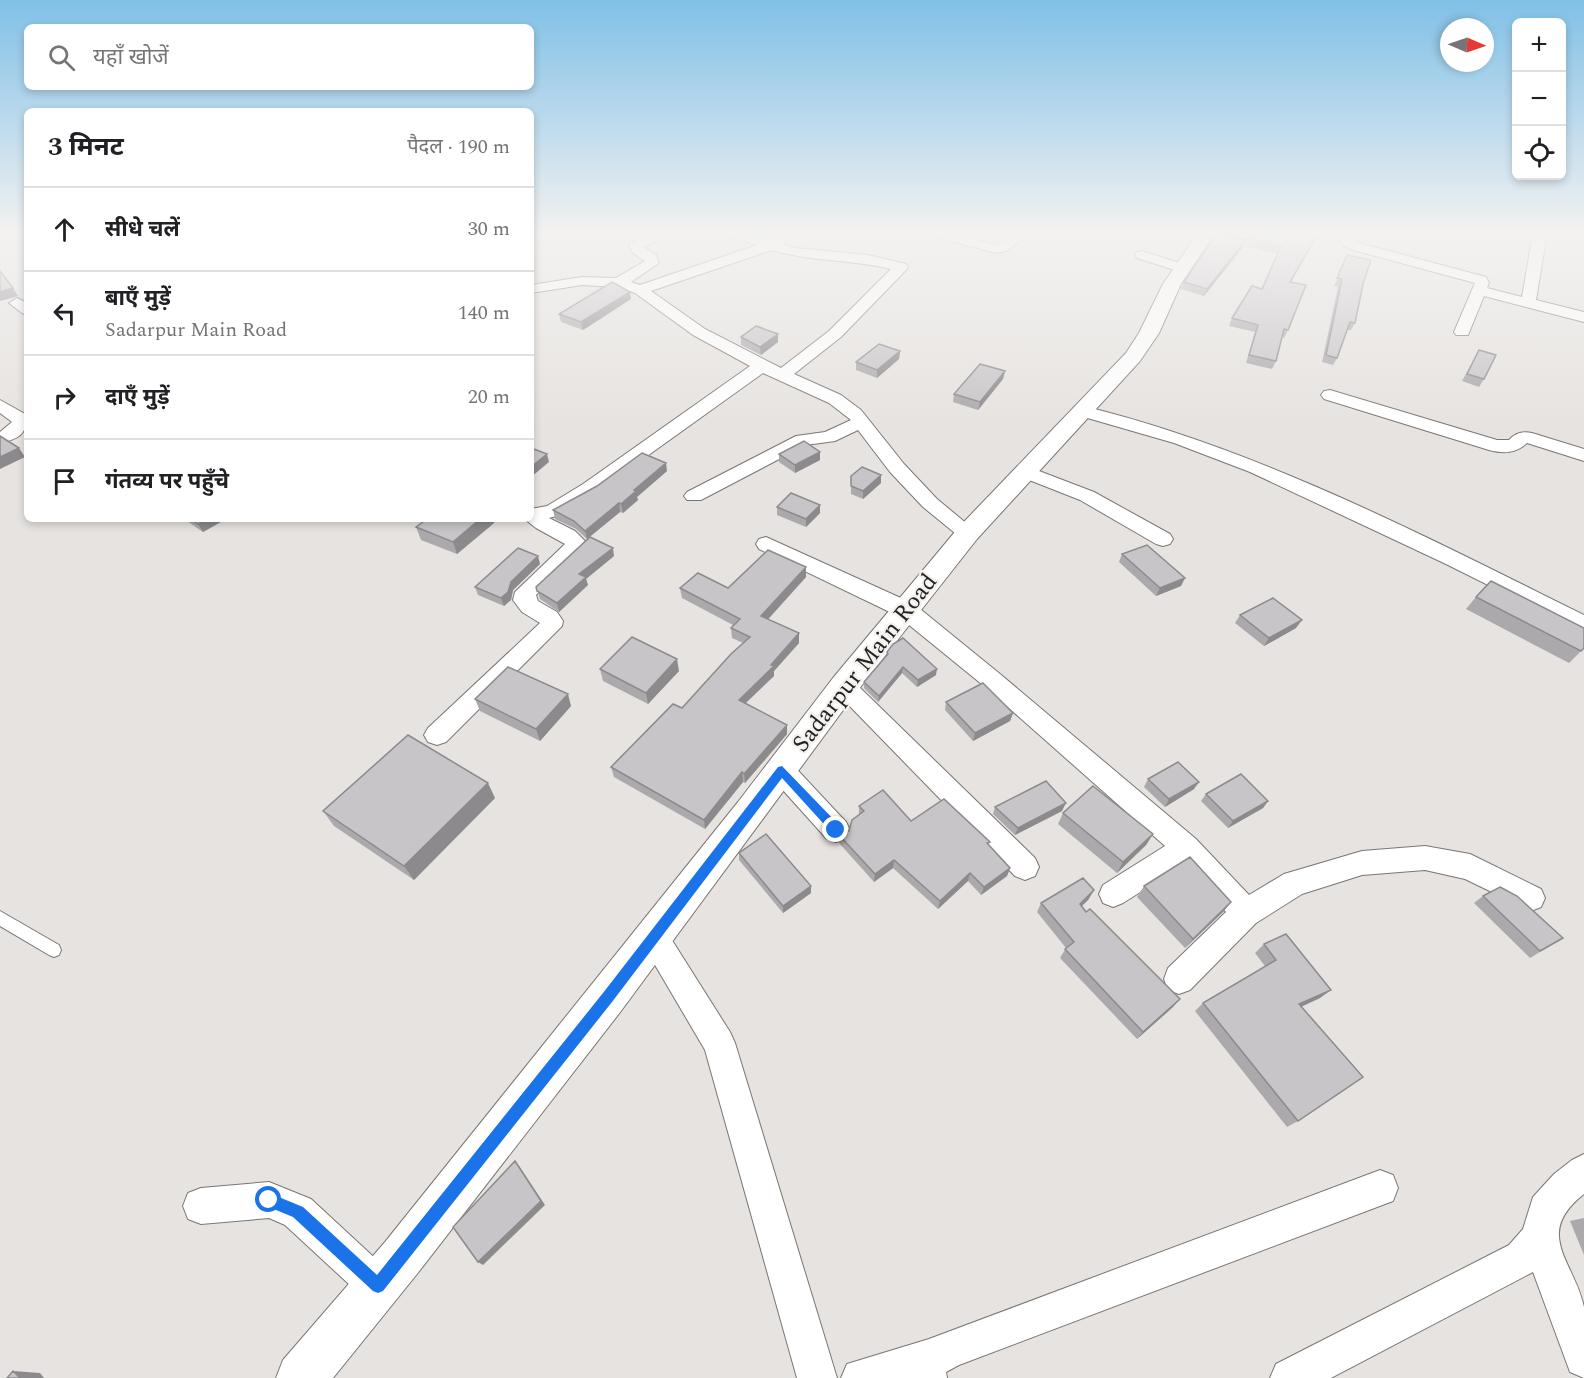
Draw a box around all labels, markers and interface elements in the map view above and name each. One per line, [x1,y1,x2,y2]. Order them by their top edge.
north arrow [1440,18,1494,72]
map controls [1512,18,1566,180]
button: + [1512,18,1566,72]
search box [24,24,534,90]
icon: search [45,41,78,74]
text: यहाँ खोजें [93,41,169,74]
button: − [1512,72,1566,126]
button: locate [1512,126,1566,180]
text: 3 मिनट [48,127,124,167]
text: पैदल · 190 m [407,132,510,162]
icon: ahead [48,213,81,246]
text: सीधे चलें [105,213,180,246]
text: 30 m [468,214,510,244]
text: बाएँ मुड़ें [105,282,171,315]
icon: left [48,297,81,330]
text: 140 m [458,298,510,328]
text: Sadarpur Main Road [105,315,287,345]
icon: right [48,381,81,414]
text: दाएँ मुड़ें [105,381,170,414]
text: 20 m [468,382,510,412]
icon: arrive [48,465,81,498]
text: गंतव्य पर पहुँचे [105,465,229,498]
street label: Sadarpur Main Road [784,566,946,760]
route end [822,816,848,842]
route start [255,1186,281,1212]

